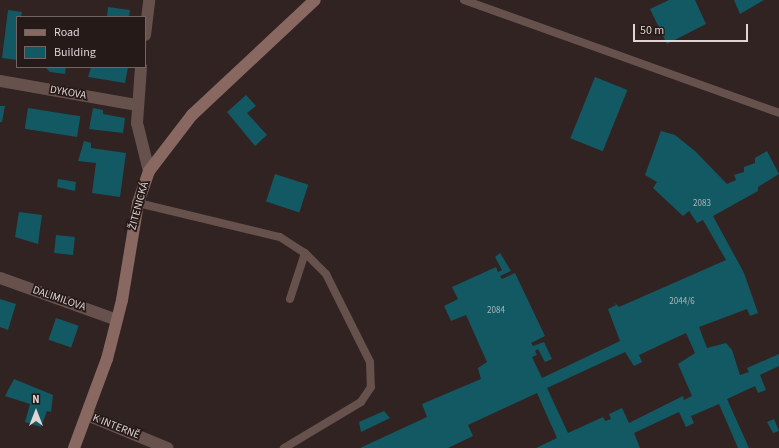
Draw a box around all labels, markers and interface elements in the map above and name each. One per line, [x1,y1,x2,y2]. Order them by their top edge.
legend [16,16,146,68]
scale bar [635,16,750,42]
text: 50 m [640,22,664,39]
text: Road [54,24,80,41]
text: Building [54,44,96,61]
street label: DYKOVA [49,83,87,103]
street label: ŽITENICKÁ [126,181,152,231]
house number: 2083 [693,199,711,209]
street label: DALIMILOVA [31,284,87,314]
house number: 2044/6 [669,297,695,307]
house number: 2084 [487,306,505,316]
north arrow [16,392,56,432]
text: N [32,392,40,407]
street label: K INTERNĚ [91,412,141,442]

